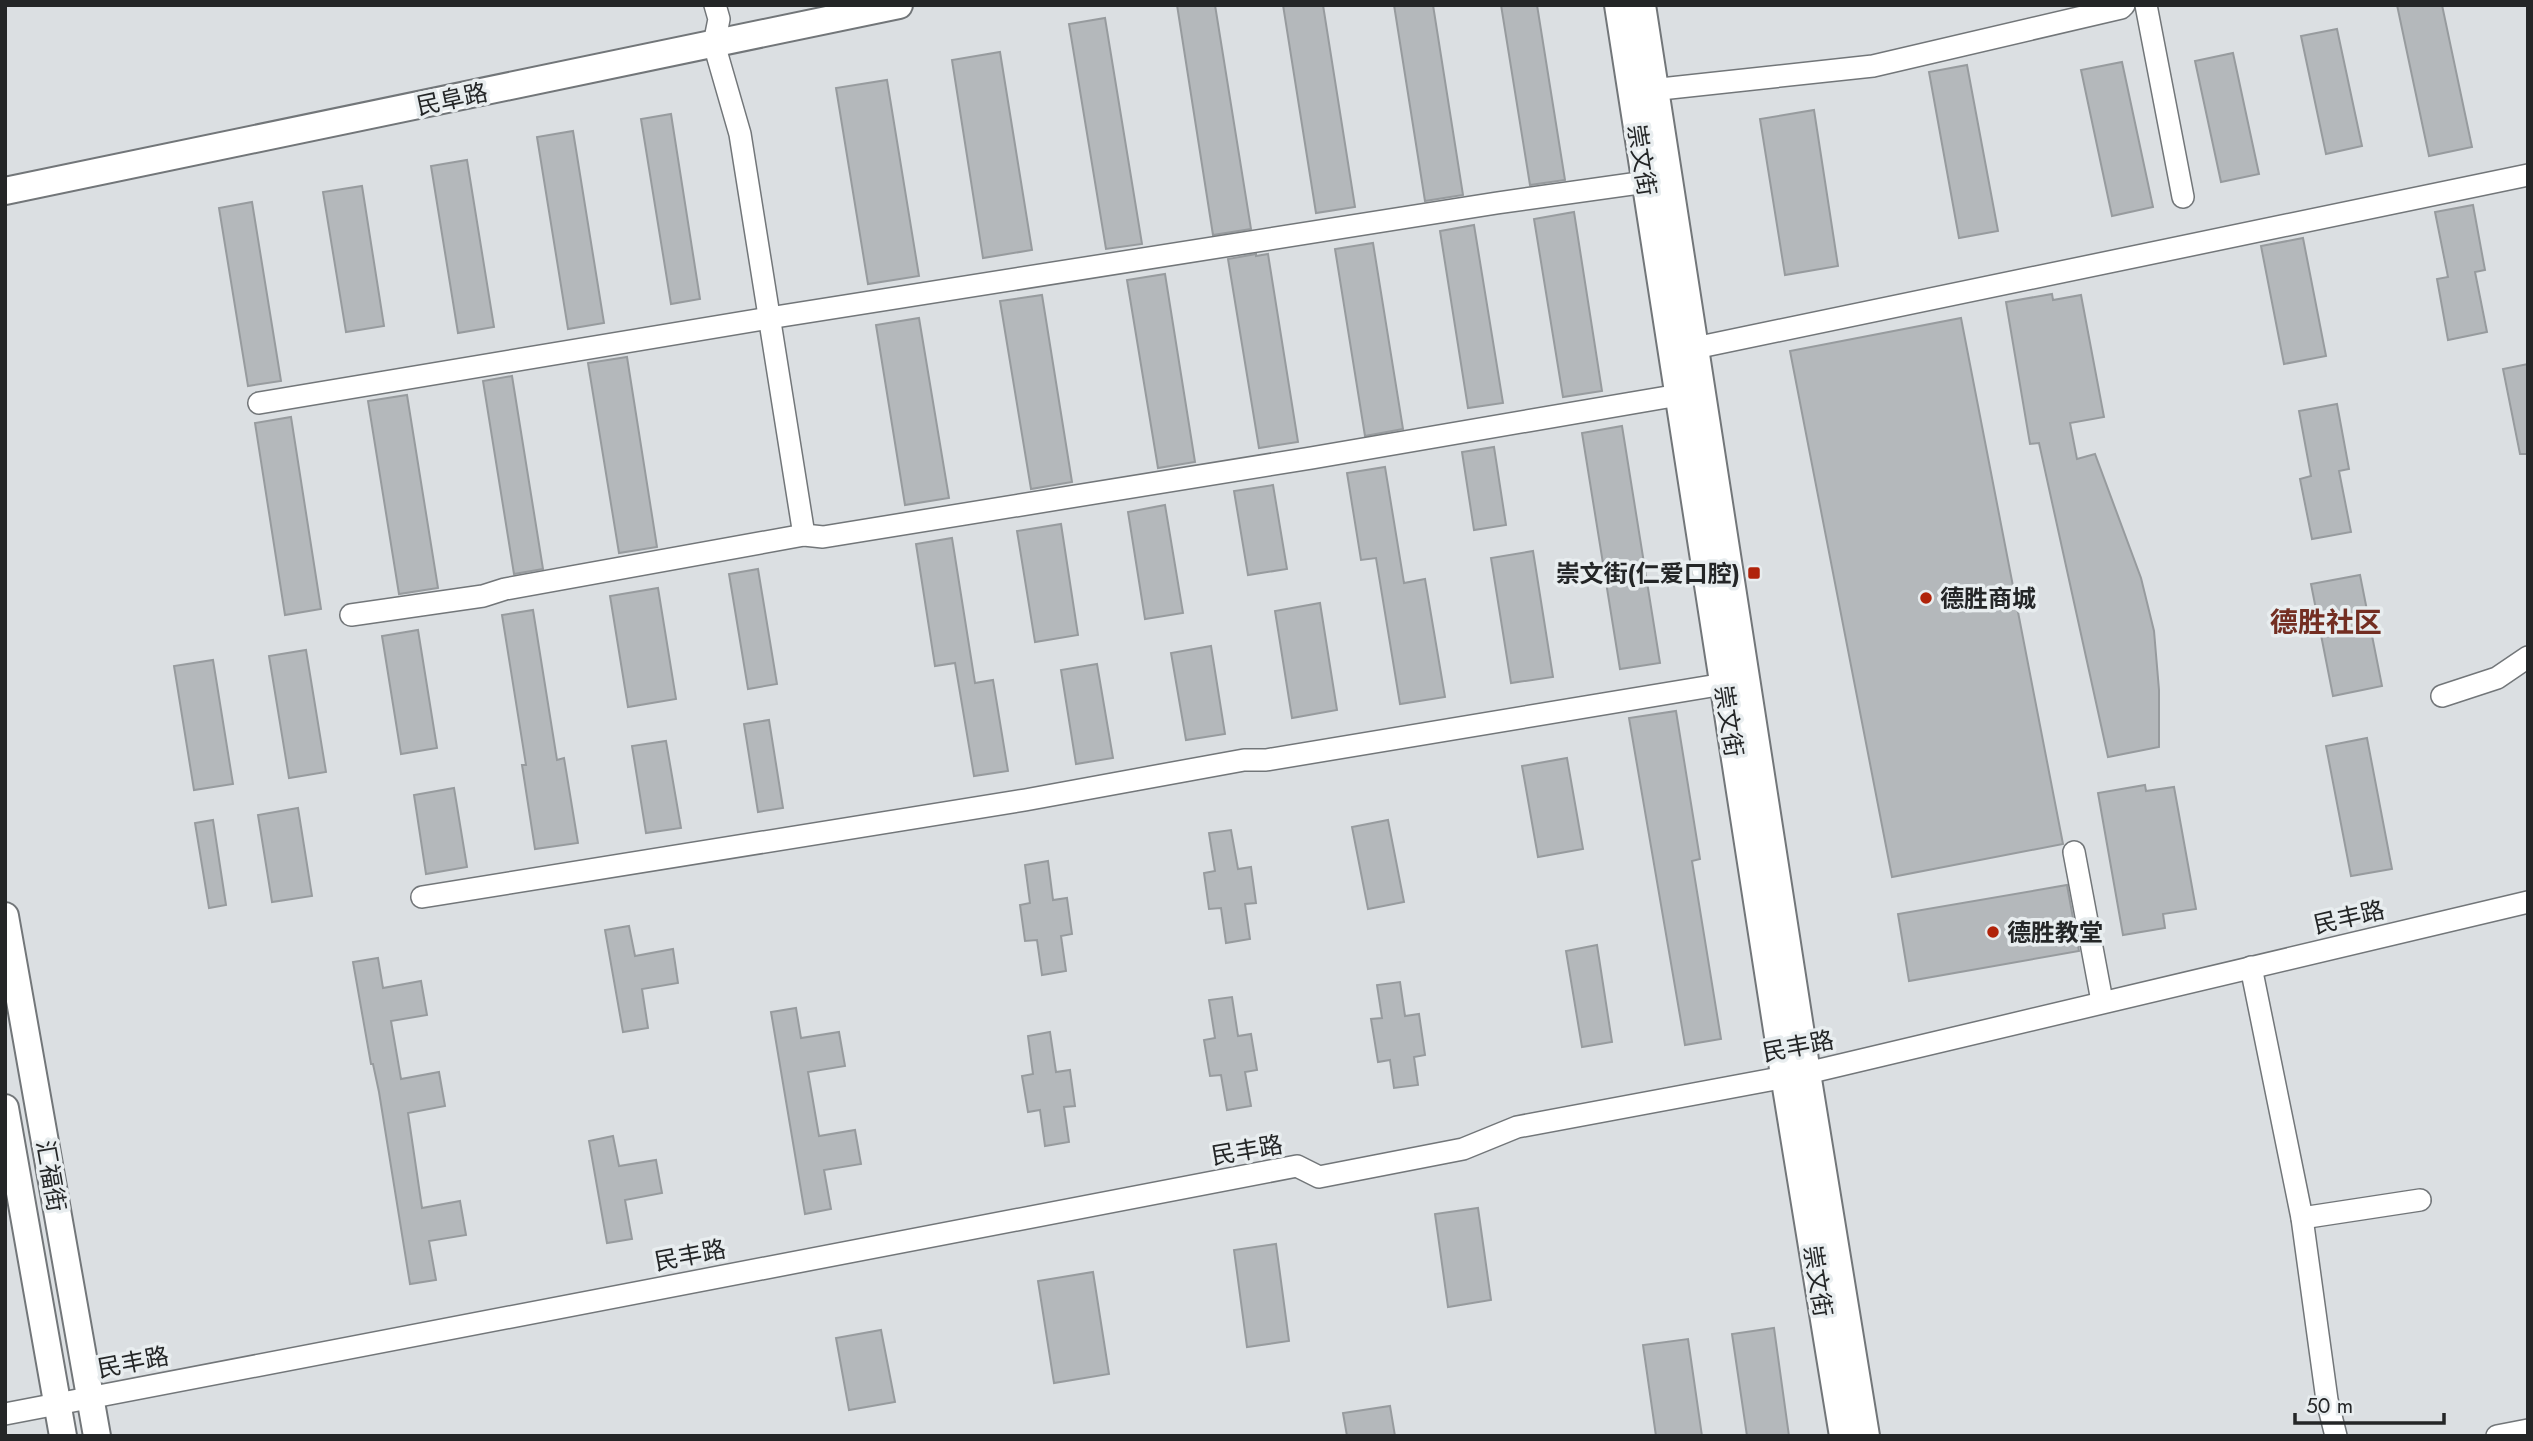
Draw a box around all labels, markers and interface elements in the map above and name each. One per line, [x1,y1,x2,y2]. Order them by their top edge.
street label: 民阜路 [413,74,491,124]
street label: 崇文街 [1619,122,1665,198]
place label: 崇文街(仁爱口腔) [1556,556,1740,591]
marker: 崇文街(仁爱口腔) [1746,565,1762,581]
place label: 德胜商城 [1940,581,2036,616]
marker: 德胜商城 [1918,590,1934,606]
district label: 德胜社区 [2270,602,2382,643]
street label: 崇文街 [1706,683,1752,759]
street label: 民丰路 [2310,892,2388,942]
place label: 德胜教堂 [2007,915,2103,950]
marker: 德胜教堂 [1985,924,2001,940]
street label: 民丰路 [1759,1022,1837,1070]
street label: 民丰路 [1209,1127,1285,1173]
street label: 汇福街 [28,1138,74,1214]
street label: 民丰路 [651,1231,729,1279]
street label: 崇文街 [1795,1243,1841,1319]
street label: 民丰路 [94,1338,172,1386]
scale bar [2295,1382,2444,1426]
text: 50 m [2306,1391,2353,1421]

